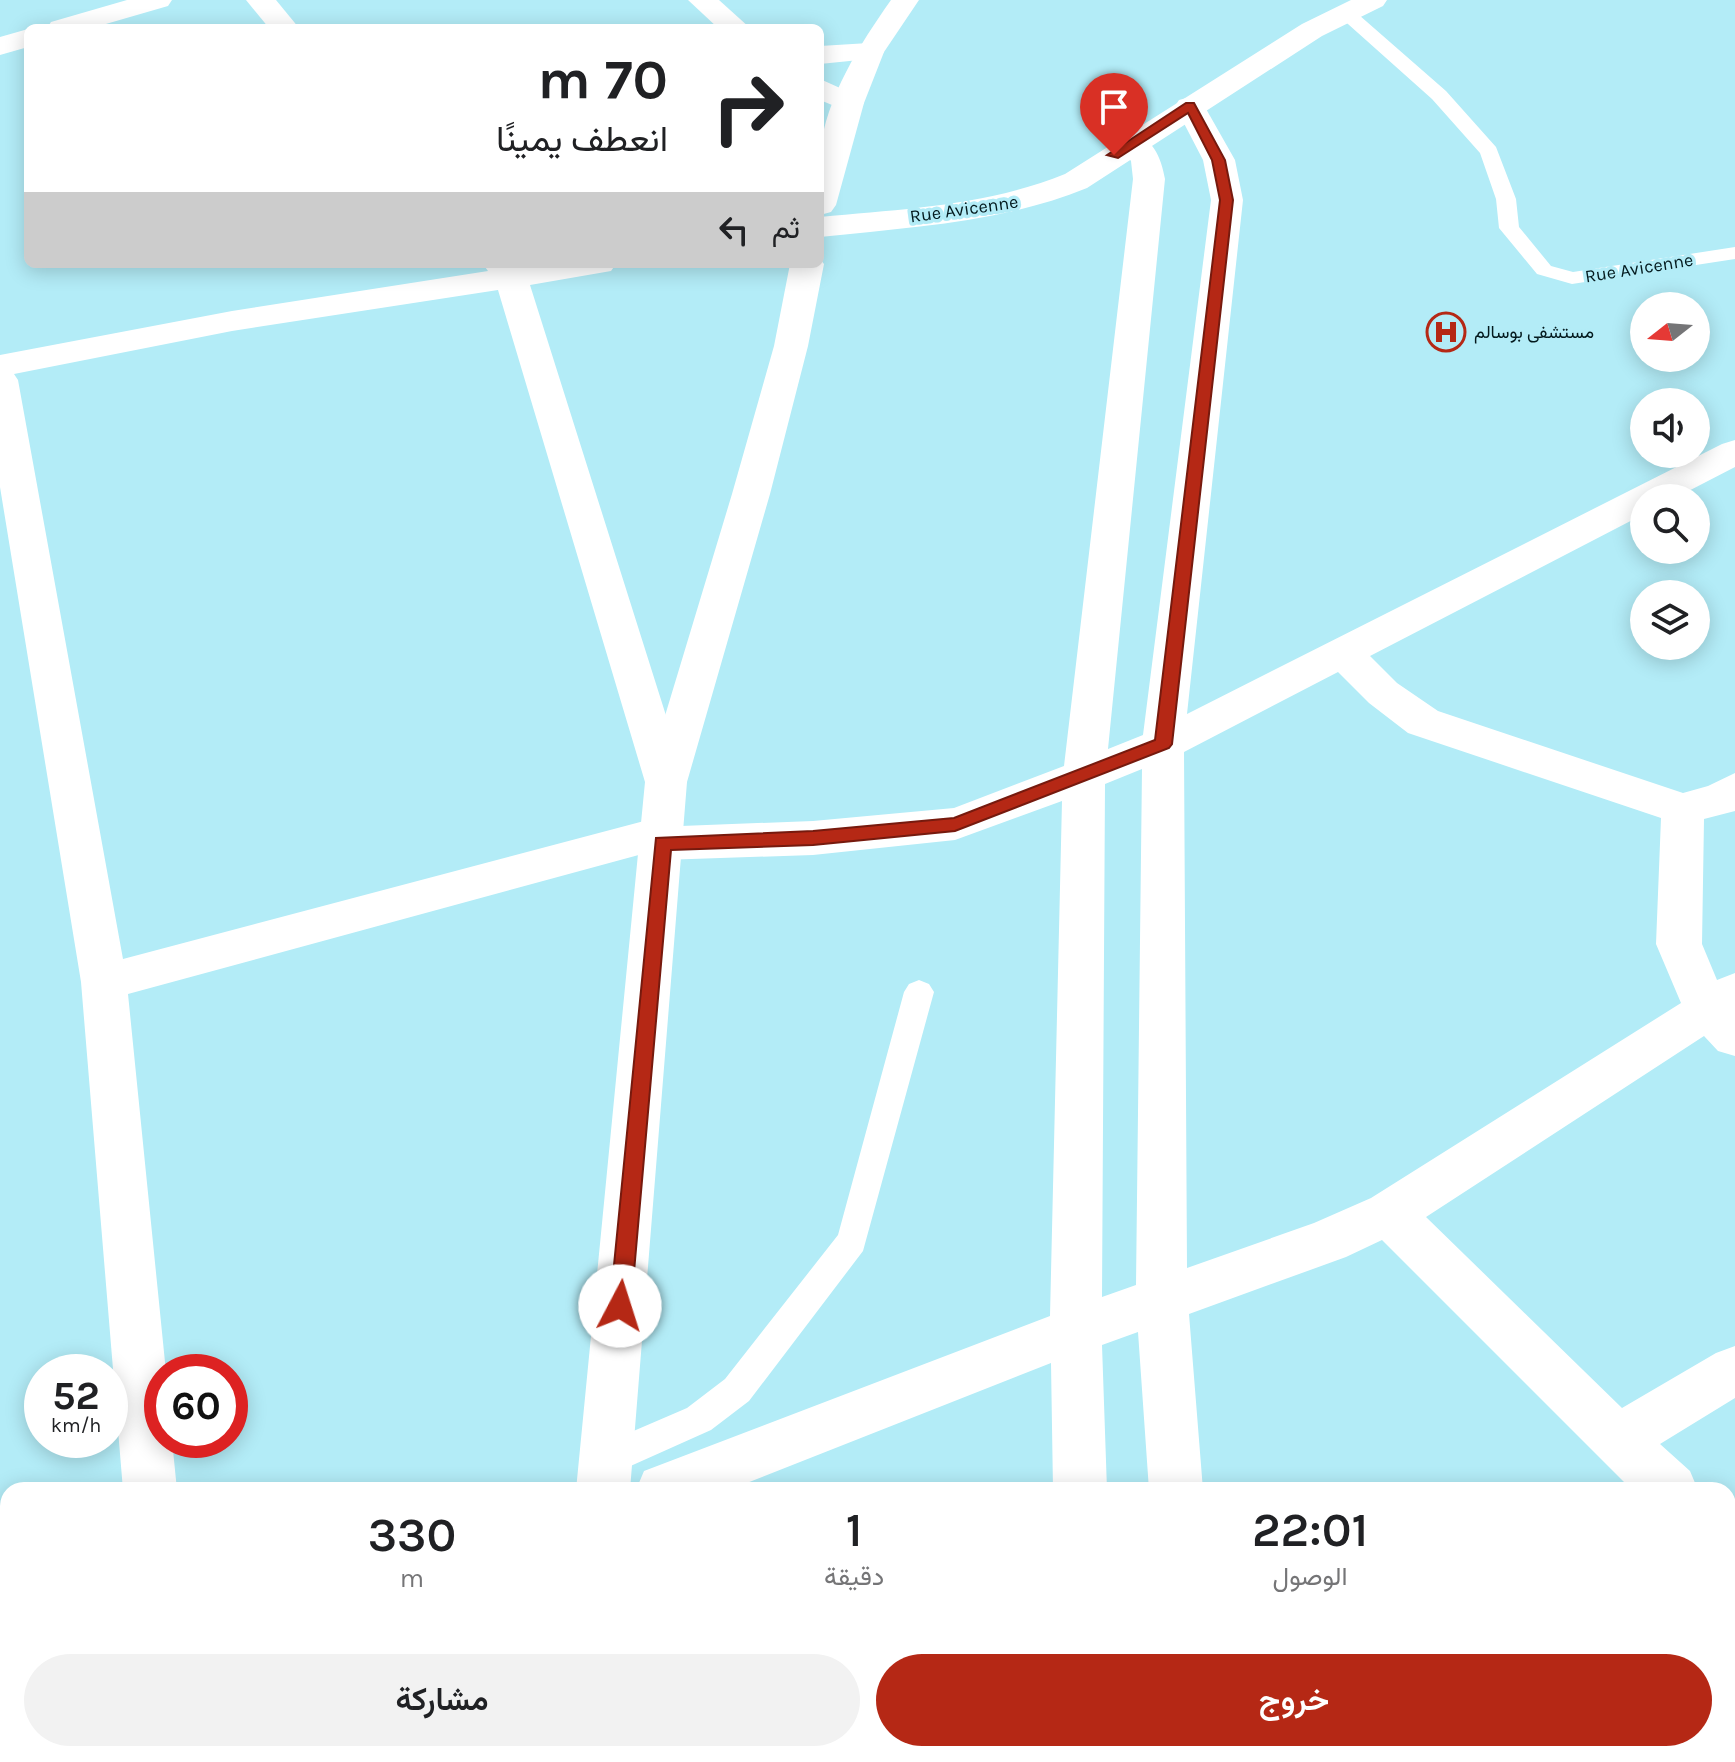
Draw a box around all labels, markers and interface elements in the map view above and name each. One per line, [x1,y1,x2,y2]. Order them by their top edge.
text: 70 m [537,47,668,112]
icon: right [696,56,800,160]
pin [1080,73,1148,155]
icon: arrive [1092,85,1136,129]
text: انعطف يمينًا [496,118,668,160]
street label: Rue Avicenne [908,191,1020,227]
icon: left [712,208,756,252]
text: ثم [772,210,800,246]
street label: Rue Avicenne [1583,249,1695,287]
north arrow [1630,292,1710,372]
map controls [1630,292,1710,660]
hospital icon: مستشفى بوسالم [1425,311,1467,353]
place label: مستشفى بوسالم [1474,321,1594,344]
button: sound [1630,388,1710,468]
button: search [1630,484,1710,564]
button: layers [1630,580,1710,660]
position arrow [578,1264,662,1348]
speed limit sign: 60 [144,1354,248,1458]
text: 52 [52,1372,100,1419]
text: km/h [51,1414,101,1437]
text: 1 [846,1502,863,1558]
text: 22:01 [1252,1502,1368,1558]
text: 330 [368,1507,456,1563]
text: دقيقة [824,1561,884,1592]
text: الوصول [1273,1561,1348,1592]
text: m [400,1563,424,1594]
button: مشاركة [24,1654,860,1746]
button: خروج [876,1654,1712,1746]

